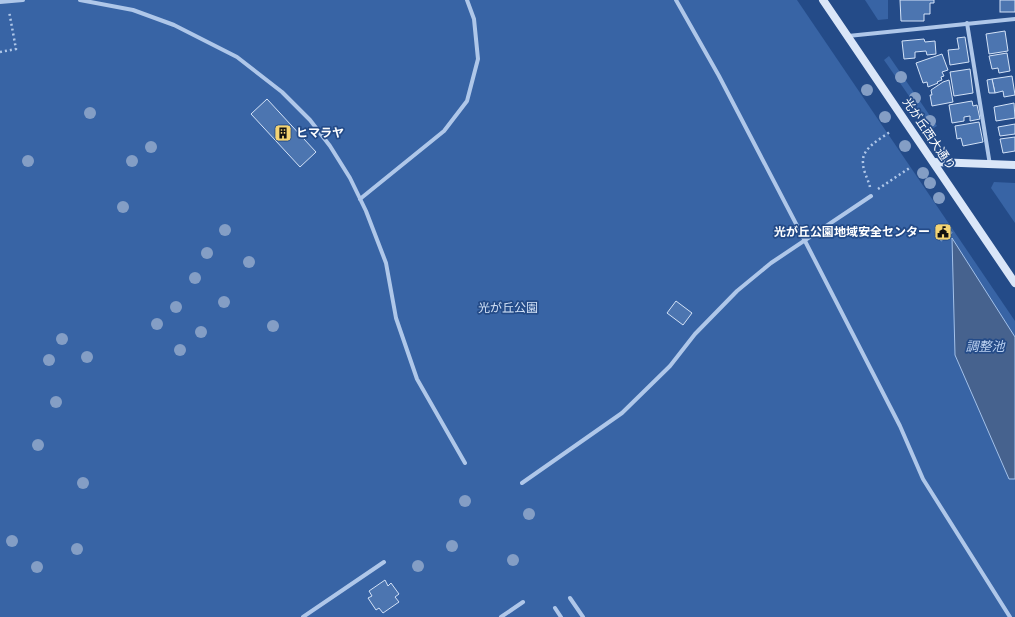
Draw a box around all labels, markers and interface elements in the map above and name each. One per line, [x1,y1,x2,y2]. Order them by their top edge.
street label: 光が丘西大通り [900,95,958,173]
building icon: ヒマラヤ [273,123,293,143]
place label: ヒマラヤ [296,126,344,140]
public building icon: 光が丘公園地域安全センター [933,222,953,242]
place label: 光が丘公園地域安全センター [774,225,930,239]
park label: 光が丘公園 [478,301,538,315]
water label: 調整池 [965,339,1006,354]

